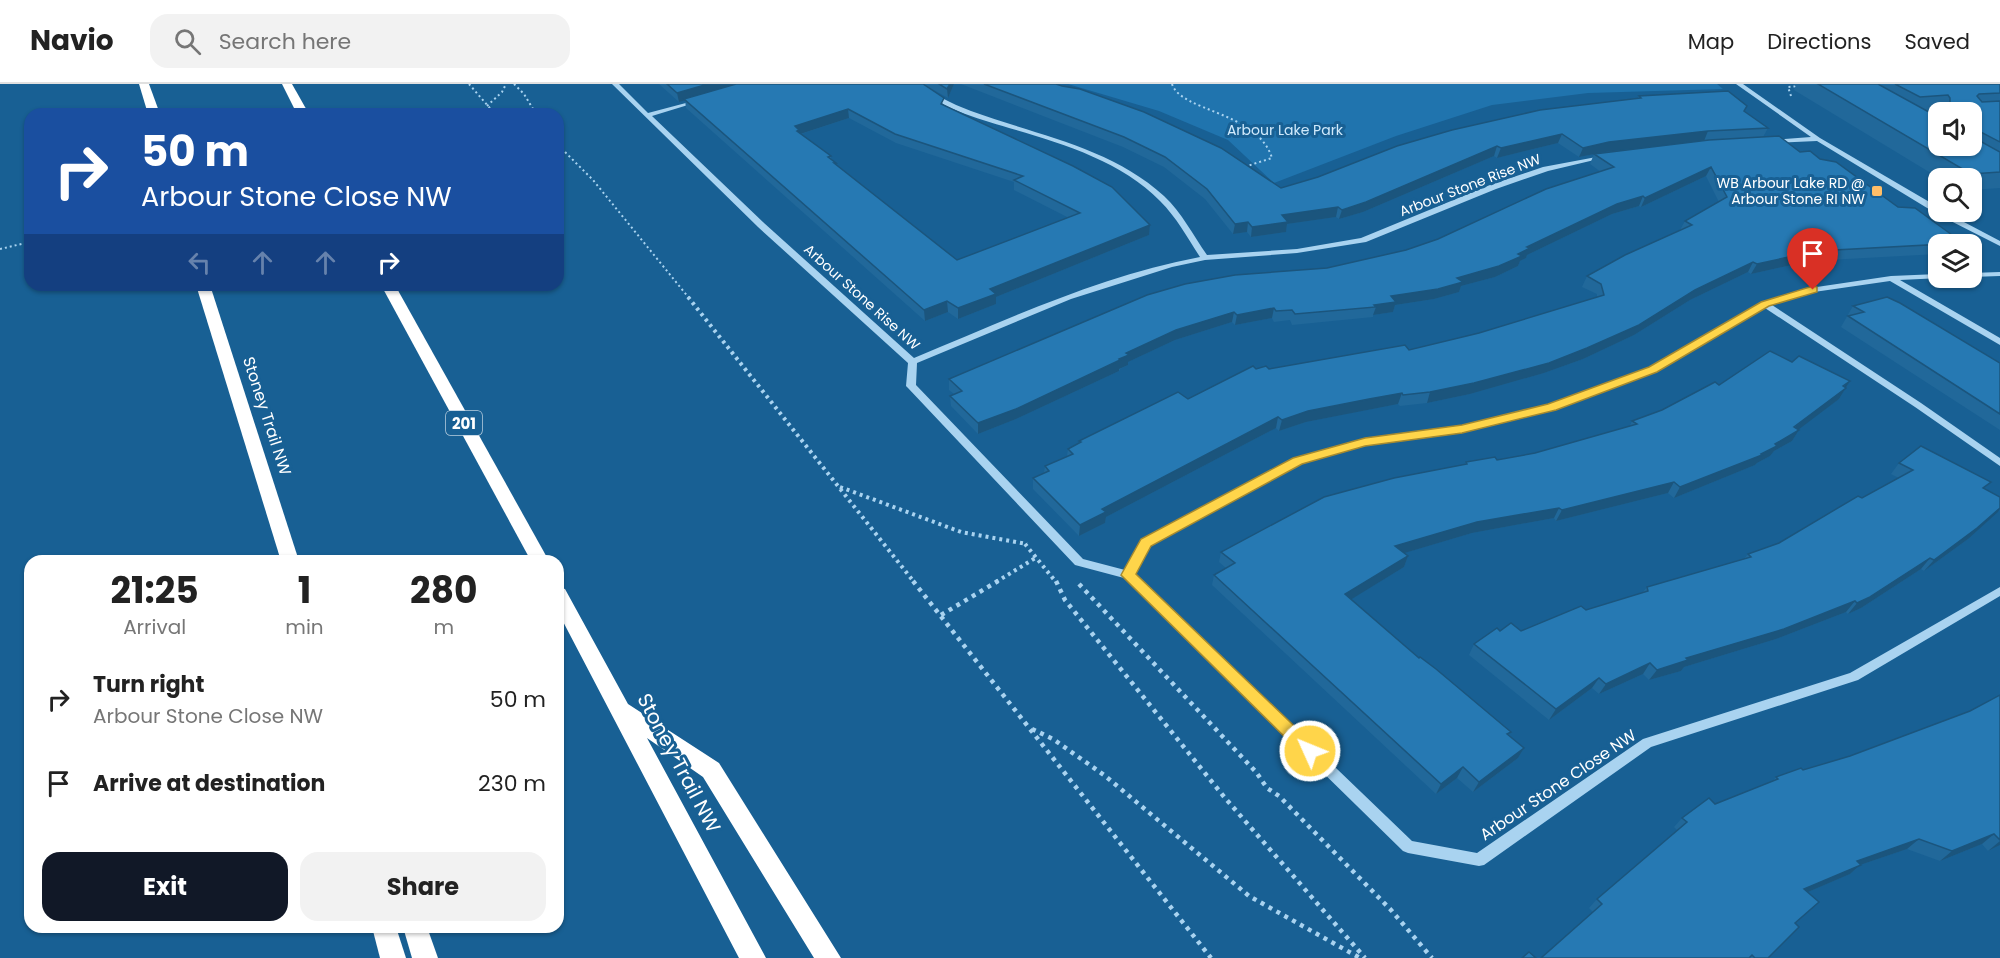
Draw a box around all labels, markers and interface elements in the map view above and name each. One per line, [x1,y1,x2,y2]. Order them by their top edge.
search box [150,14,570,68]
text: Navio [30,21,114,60]
icon: search [171,25,204,58]
text: Search here [219,26,351,57]
text: Map [1688,27,1734,56]
text: Directions [1767,27,1871,56]
text: Saved [1904,27,1970,56]
map controls [1928,102,1982,288]
button: sound [1928,102,1982,156]
park label: Arbour Lake Park [1227,120,1344,140]
text: 50 m [141,122,249,181]
icon: right [42,132,120,210]
street label: Arbour Stone Rise NW [1396,149,1544,221]
button: search [1928,168,1982,222]
place label: WB Arbour Lake RD @ Arbour Stone RI NW [1717,173,1865,209]
text: Arbour Stone Close NW [141,178,452,215]
marker: WB Arbour Lake RD @ Arbour Stone RI NW [1870,184,1884,198]
pin [1787,228,1838,290]
button: layers [1928,234,1982,288]
icon: arrive [1796,237,1829,270]
street label: Arbour Stone Rise NW [800,239,925,355]
icon: left [183,246,216,279]
icon: ahead [246,246,279,279]
icon: ahead [309,246,342,279]
icon: right [372,246,405,279]
street label: Stoney Trail NW [237,354,297,479]
road number: 201 [446,411,482,435]
text: 21:25 [111,565,199,616]
text: 1 [298,565,311,616]
text: 280 [410,565,477,616]
text: Arrival [123,613,186,641]
text: min [285,613,324,641]
text: m [433,613,454,641]
text: Turn right [93,669,204,700]
icon: right [42,683,75,716]
text: 50 m [490,684,546,715]
street label: Stoney Trail NW [630,688,728,838]
text: Arbour Stone Close NW [93,702,323,730]
position arrow [1278,719,1342,783]
street label: Arbour Stone Close NW [1475,724,1641,846]
icon: arrive [42,767,75,800]
text: Arrive at destination [93,768,325,799]
text: 230 m [478,768,546,799]
button: Exit [42,852,288,921]
button: Share [300,852,546,921]

